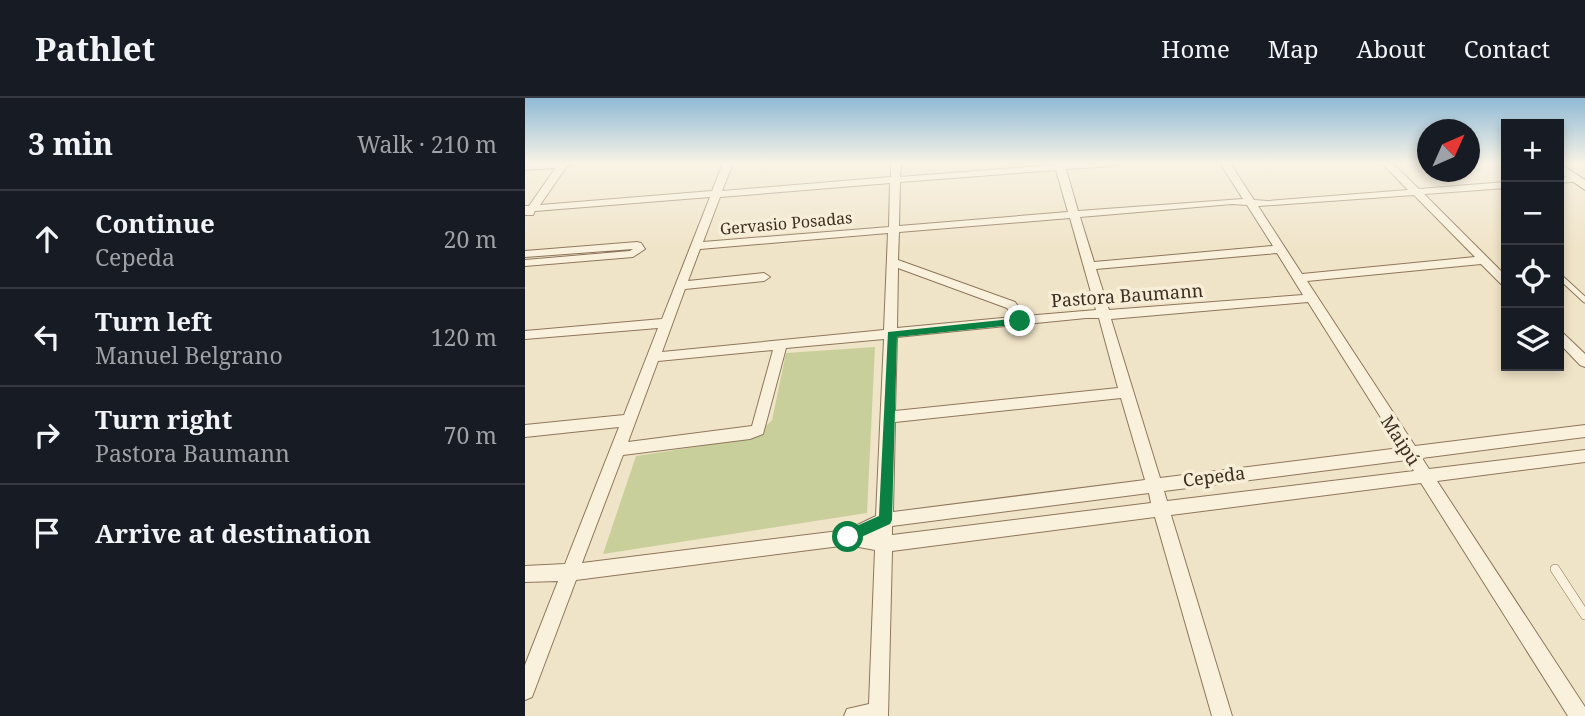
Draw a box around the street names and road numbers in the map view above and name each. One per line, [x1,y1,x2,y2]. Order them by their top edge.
street label: Gervasio Posadas [719,206,853,240]
street label: Pastora Baumann [1050,278,1204,312]
street label: Maipú [1376,410,1426,470]
street label: Cepeda [1181,460,1247,492]

